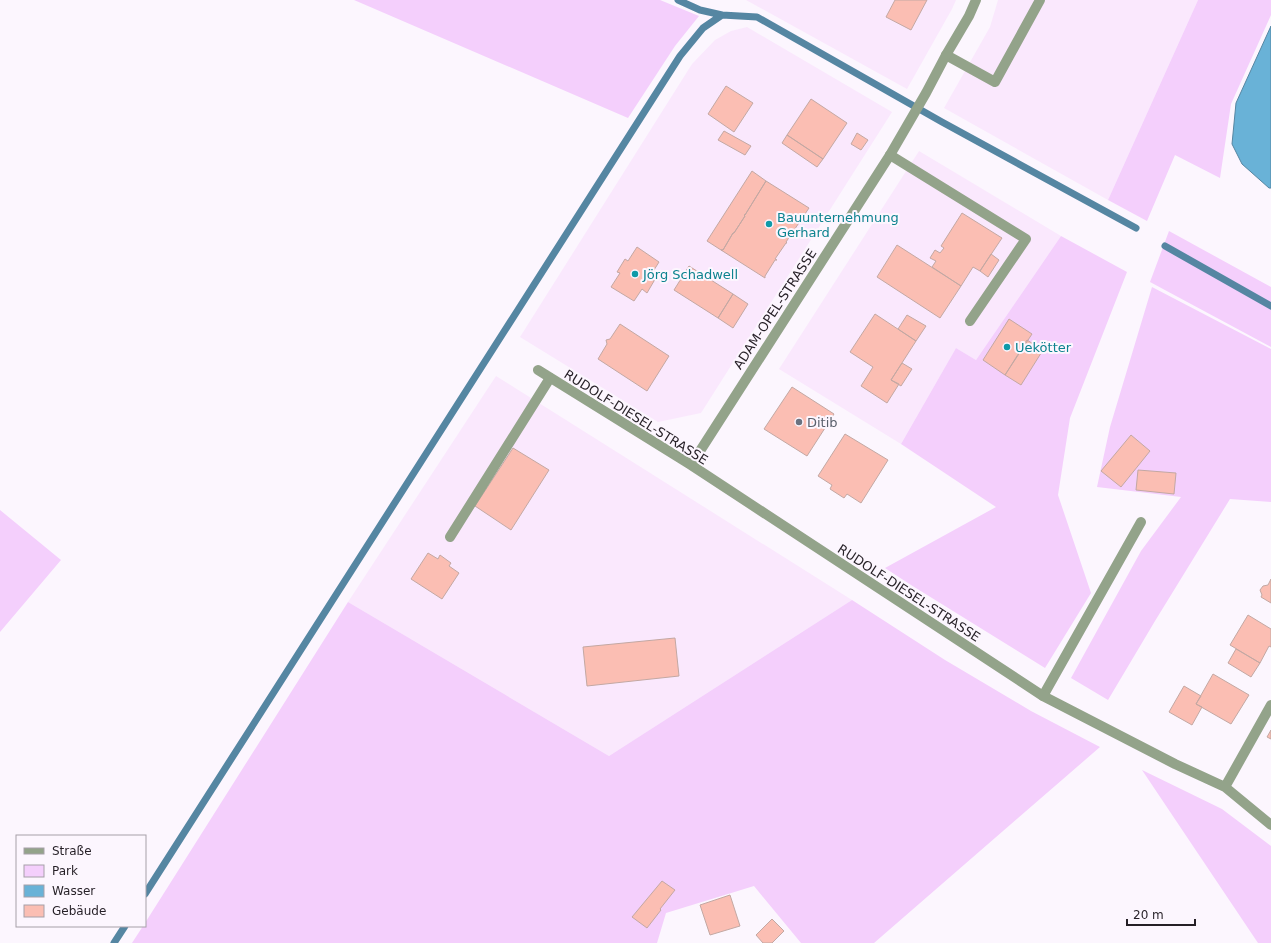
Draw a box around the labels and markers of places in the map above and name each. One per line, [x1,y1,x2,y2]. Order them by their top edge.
place label: Bauunternehmung Gerhard [777,210,899,240]
marker: Bauunternehmung Gerhard [764,219,774,229]
place label: Jörg Schadwell [642,267,738,282]
marker: Jörg Schadwell [630,269,640,279]
place label: Uekötter [1015,340,1072,355]
marker: Uekötter [1002,342,1012,352]
place label: Ditib [807,415,838,430]
marker: Ditib [794,417,804,427]

